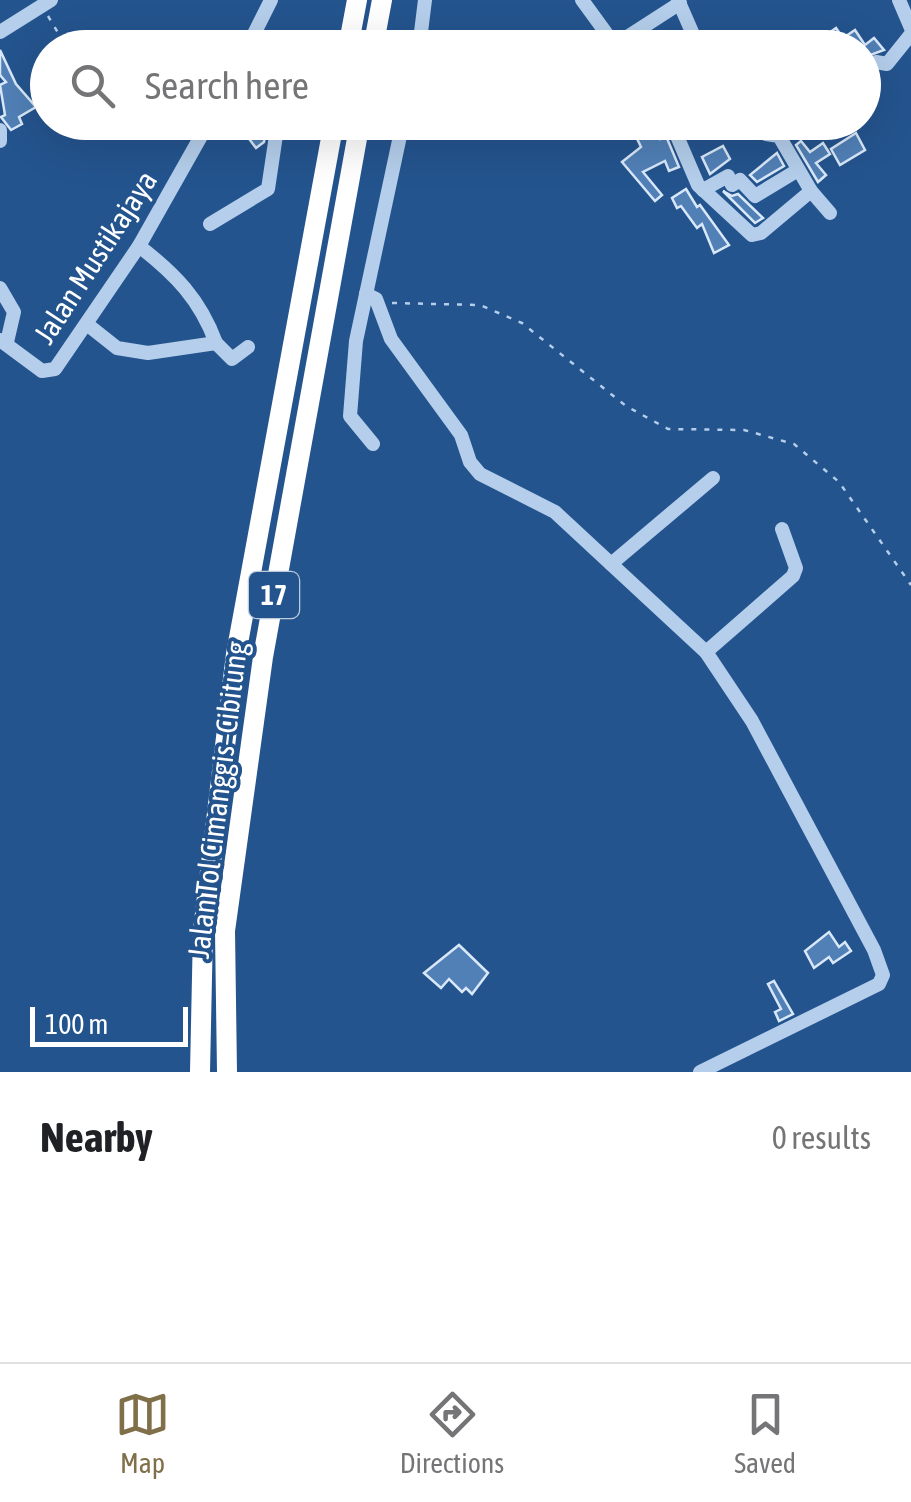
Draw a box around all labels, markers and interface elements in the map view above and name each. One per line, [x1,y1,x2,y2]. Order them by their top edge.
search box [30,30,881,140]
icon: search [65,58,120,113]
text: Search here [145,64,309,107]
street label: Jalan Mustikajaya [27,164,163,350]
road number: 17 [249,572,299,618]
street label: Jalan Tol Cimanggis–Cibitung [181,640,253,960]
scale bar [30,1002,188,1046]
text: 100 m [45,1008,108,1040]
text: Nearby [40,1113,153,1161]
text: 0 results [772,1119,871,1156]
tab: Map [115,1387,170,1479]
tab: Directions [400,1387,504,1479]
tab: Saved [734,1387,796,1479]

